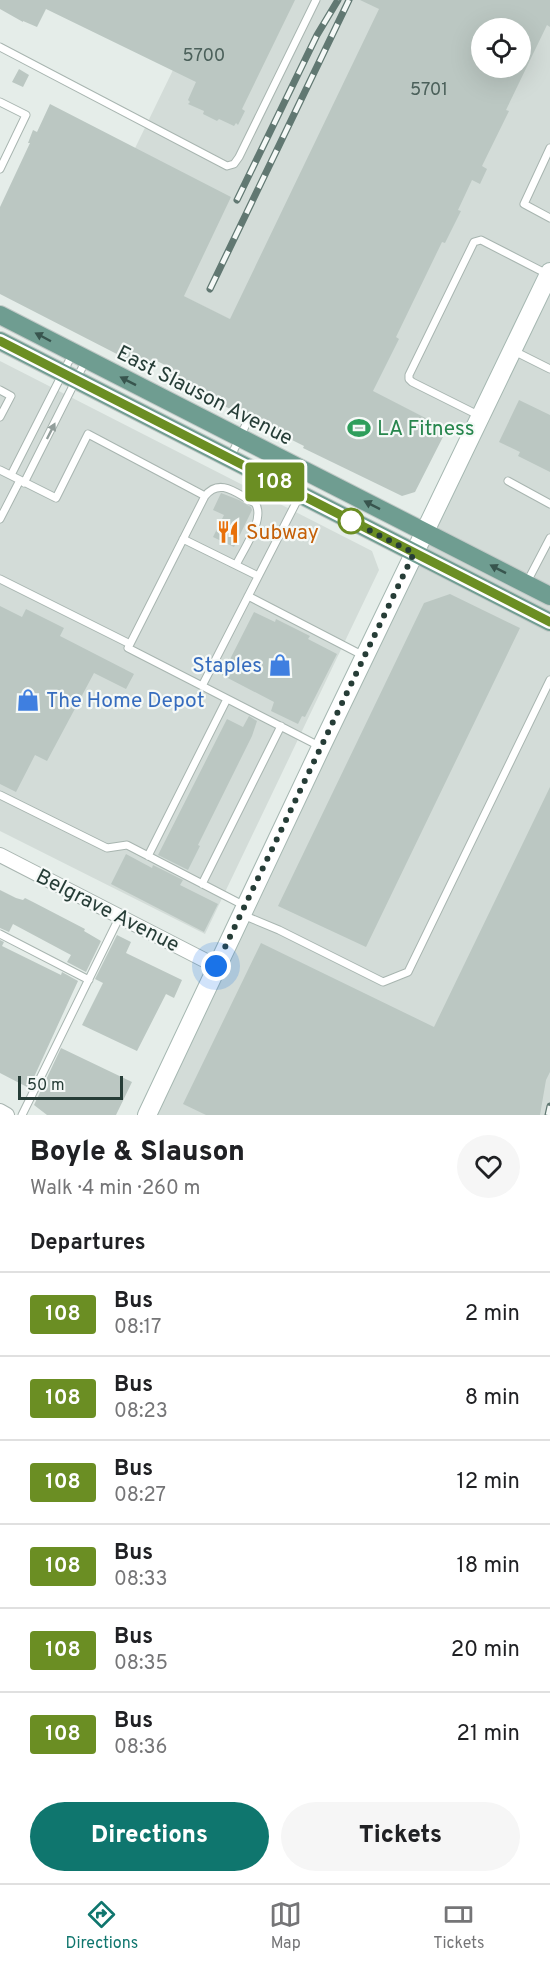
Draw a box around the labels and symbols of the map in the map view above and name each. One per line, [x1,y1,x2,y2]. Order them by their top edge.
house number: 5700 [183,45,225,68]
house number: 5701 [410,79,448,102]
one-way arrow [35,332,52,342]
street label: East Slauson Avenue [112,340,297,452]
one-way arrow [119,376,136,386]
sports icon: LA Fitness [346,415,372,441]
place label: LA Fitness [377,416,475,443]
one-way arrow [45,422,55,440]
line badge: 108 [240,462,310,502]
one-way arrow [364,500,381,510]
unlabelled marker [338,508,364,534]
restaurant icon: Subway [215,519,241,545]
place label: Subway [246,520,319,547]
one-way arrow [489,565,507,575]
shop icon: Staples [267,652,293,678]
place label: Staples [192,653,262,680]
shop icon: The Home Depot [15,687,41,713]
place label: The Home Depot [46,688,205,715]
street label: Belgrave Avenue [31,864,184,959]
your location [201,951,231,981]
scale bar [18,1073,123,1100]

